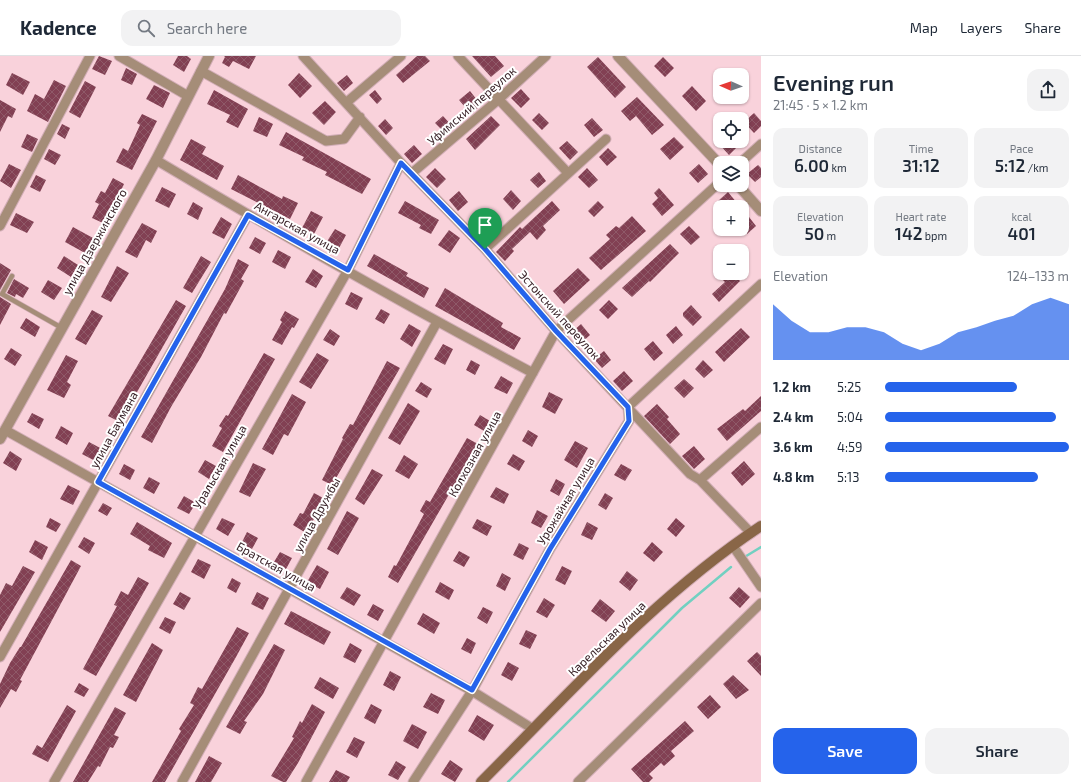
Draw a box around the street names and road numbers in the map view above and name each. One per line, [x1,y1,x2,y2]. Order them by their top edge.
street label: Уфимский переулок [424,63,520,148]
street label: улица Дзержинского [59,186,130,297]
street label: Ангарская улица [252,198,343,257]
street label: Эстонский переулок [516,267,604,363]
street label: улица Баумана [86,389,141,471]
street label: Колхозная улица [445,408,504,499]
street label: Уральская улица [189,422,250,511]
street label: Урожайная улица [533,454,598,547]
street label: улица Дружбы [290,475,343,555]
street label: Братская улица [234,539,318,595]
street label: Карельская улица [565,598,649,679]

